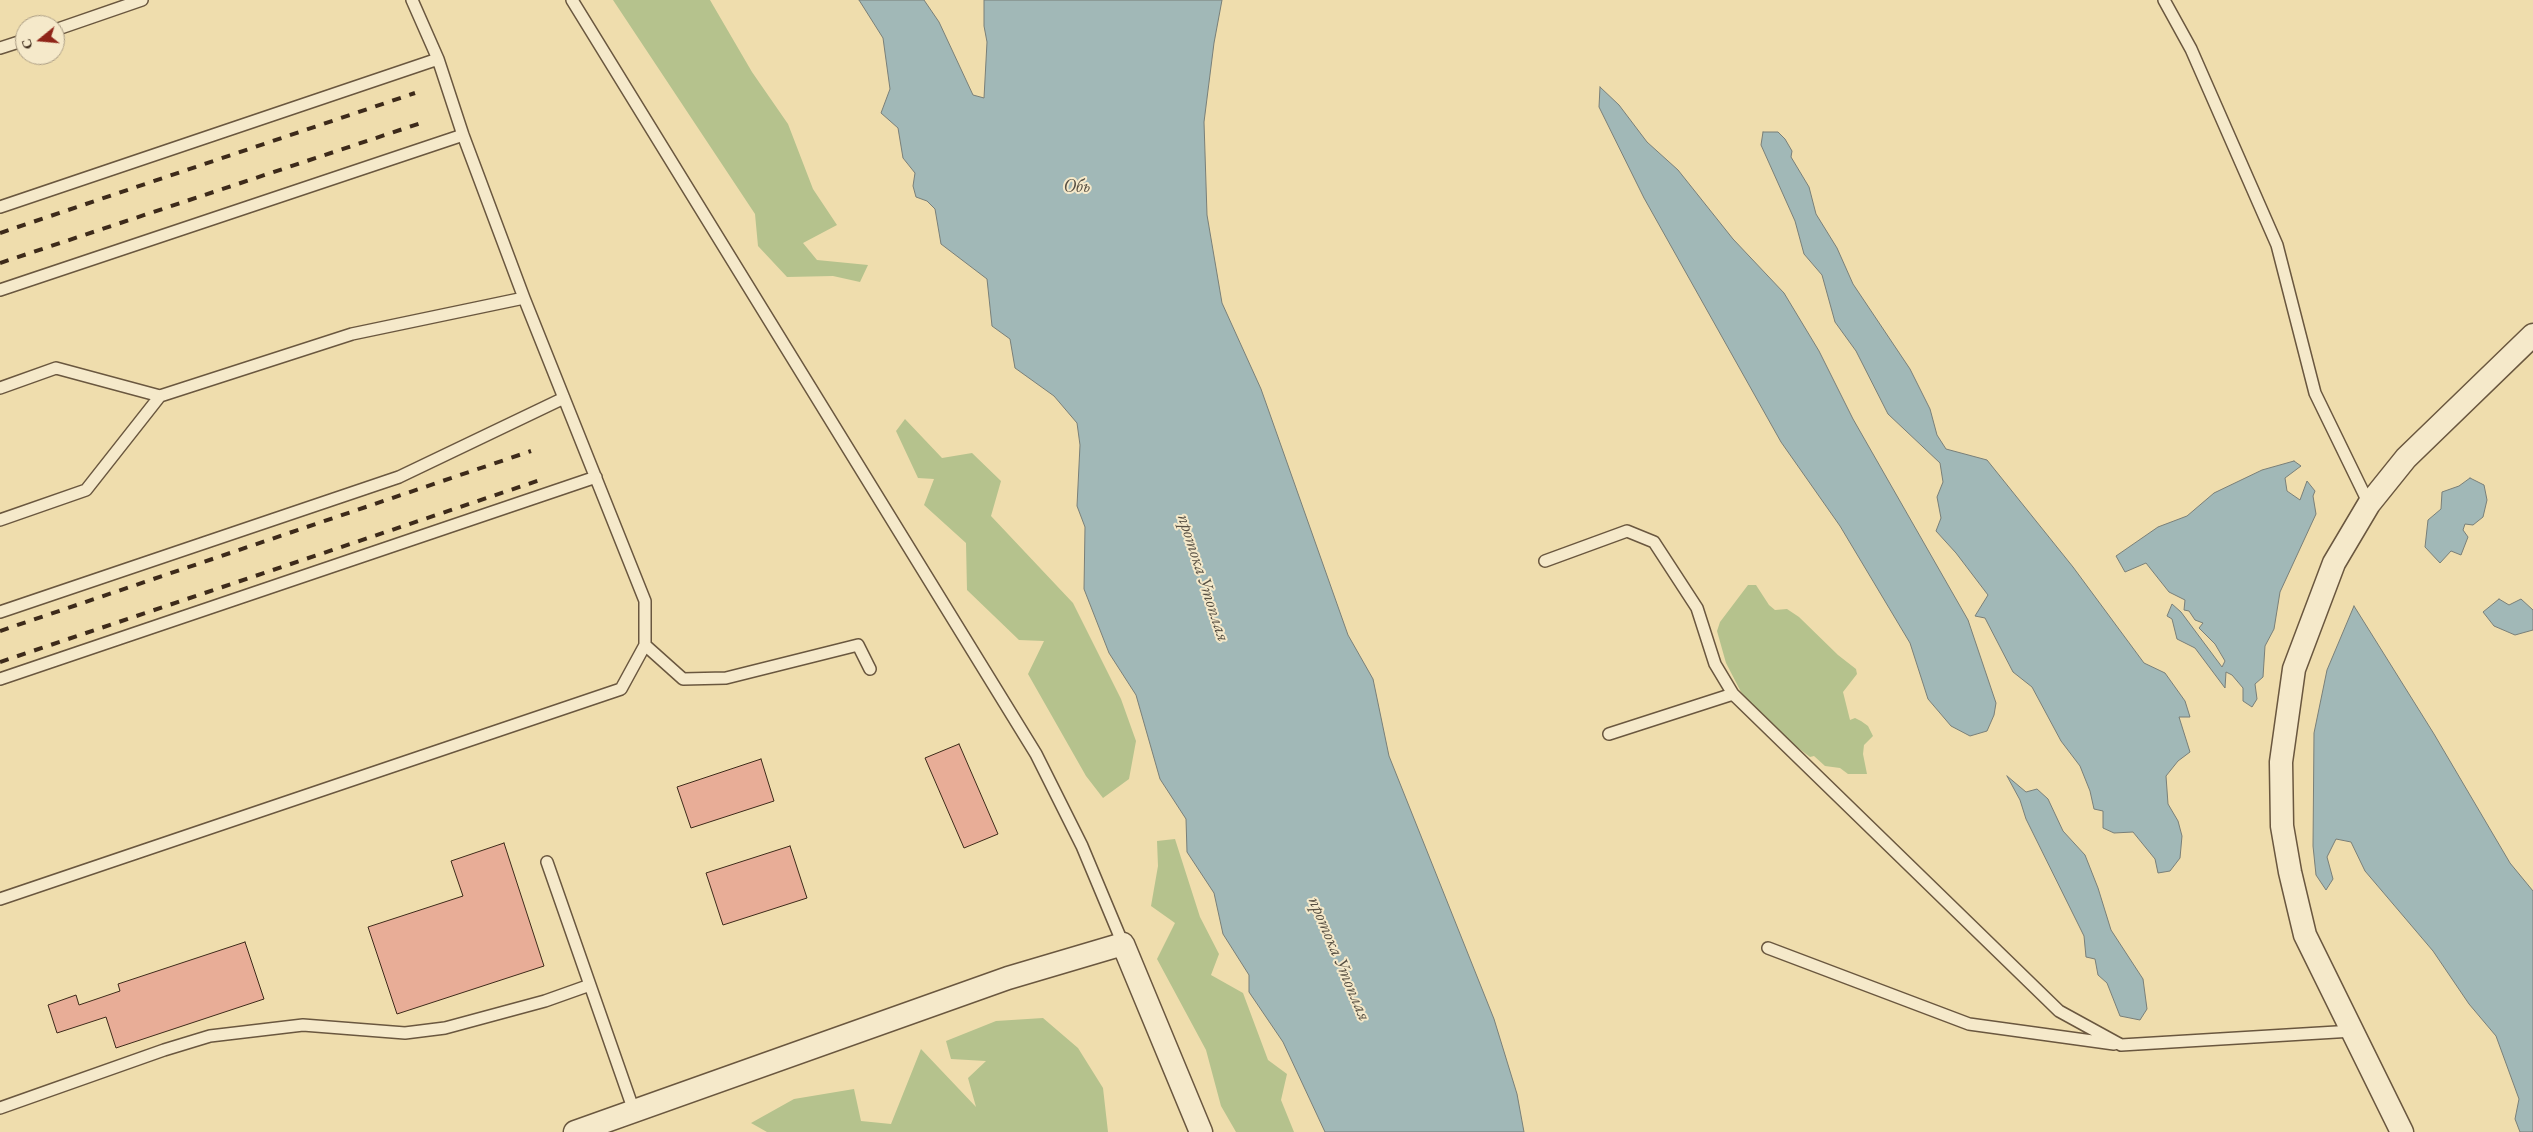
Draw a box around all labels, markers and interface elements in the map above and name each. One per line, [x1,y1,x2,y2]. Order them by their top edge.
north arrow [15,15,65,65]
text: С [17,37,37,51]
water label: Обь [1063,176,1091,198]
water label: протока Утоплая [1172,511,1234,645]
water label: протока Утоплая [1303,894,1375,1024]

